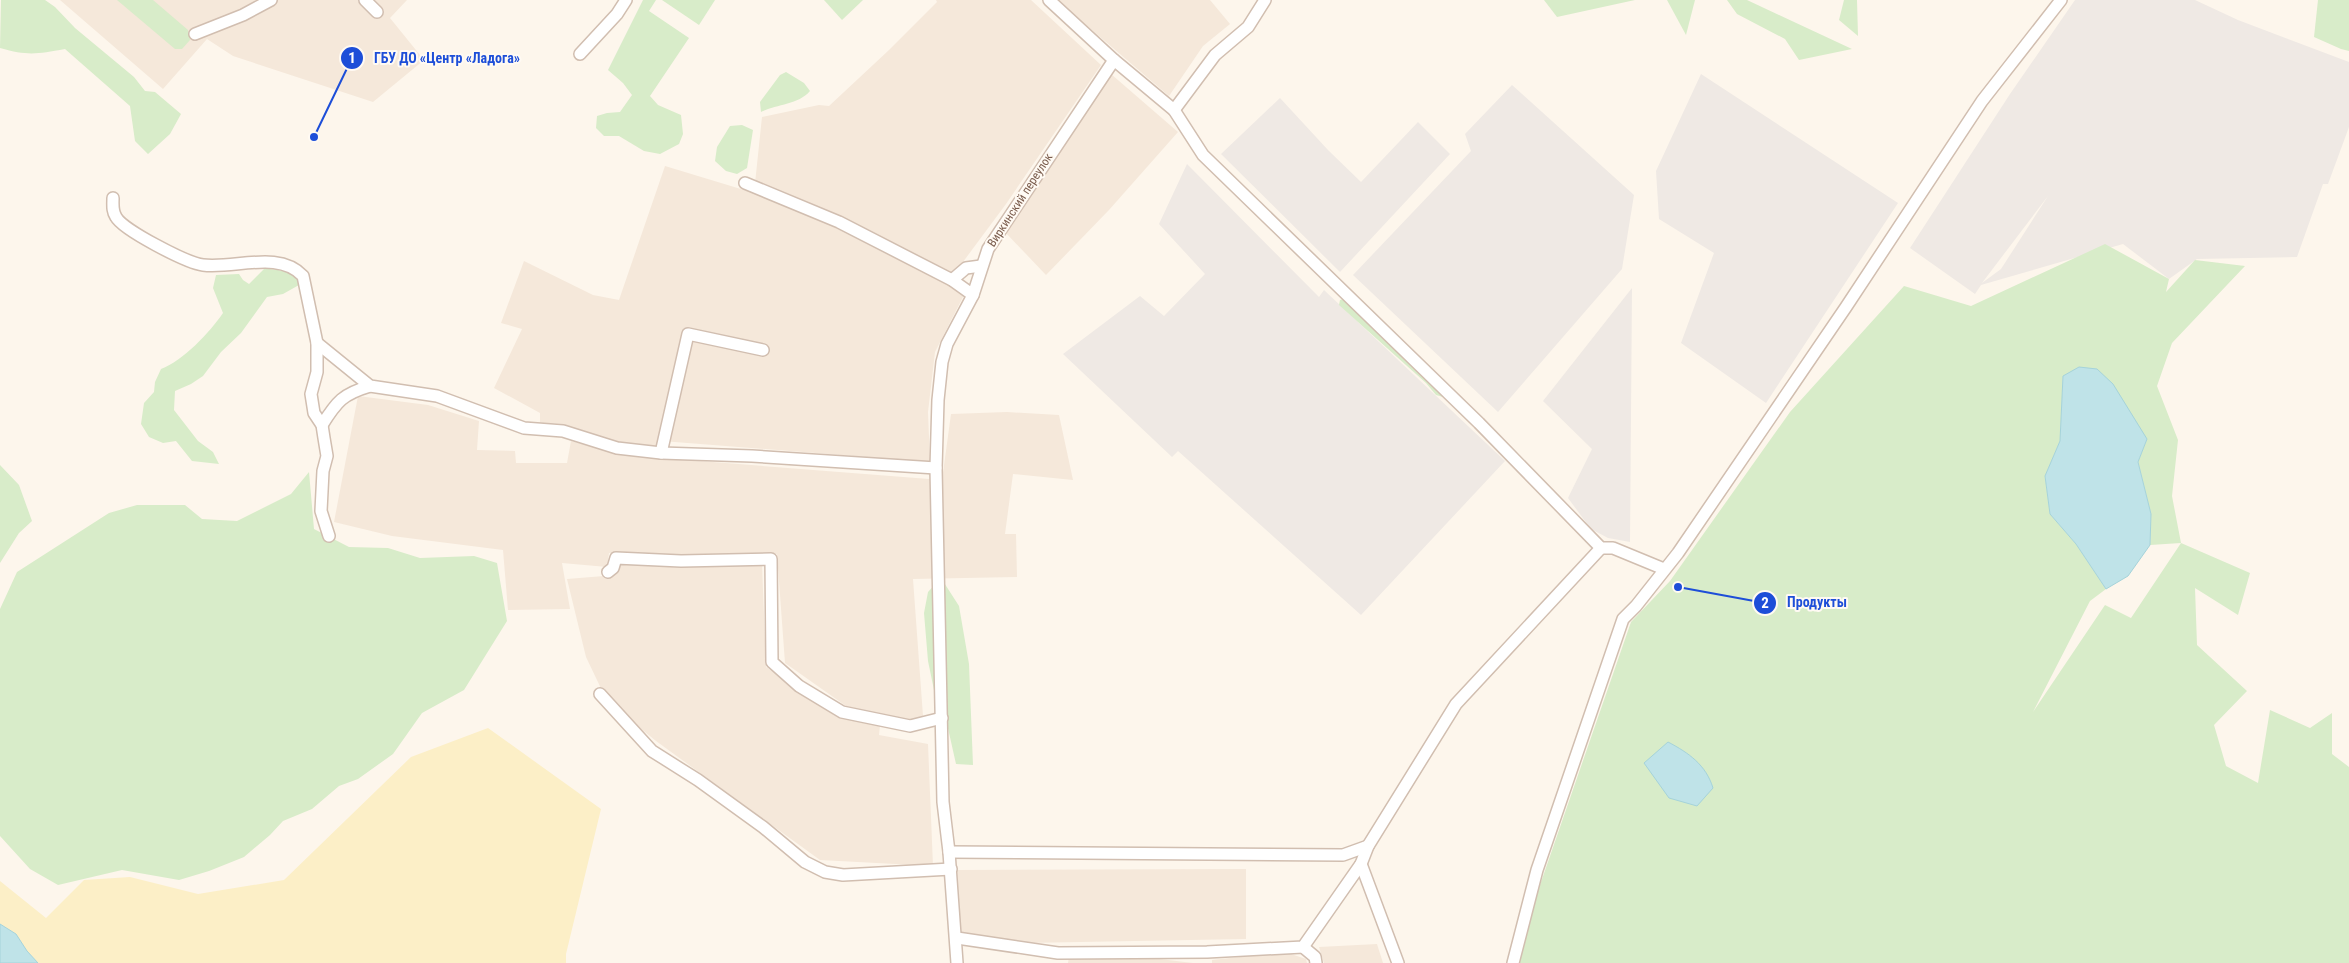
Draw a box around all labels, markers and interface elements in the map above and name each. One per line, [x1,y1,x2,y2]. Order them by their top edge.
callout: ГБУ ДО «Центр «Ладога» [339,44,530,73]
text: 1 [348,49,356,67]
text: ГБУ ДО «Центр «Ладога» [374,50,520,66]
street label: Виркинский переулок [985,150,1056,249]
callout: Продукты [1752,588,1857,617]
text: 2 [1761,594,1769,612]
text: Продукты [1787,594,1847,610]

